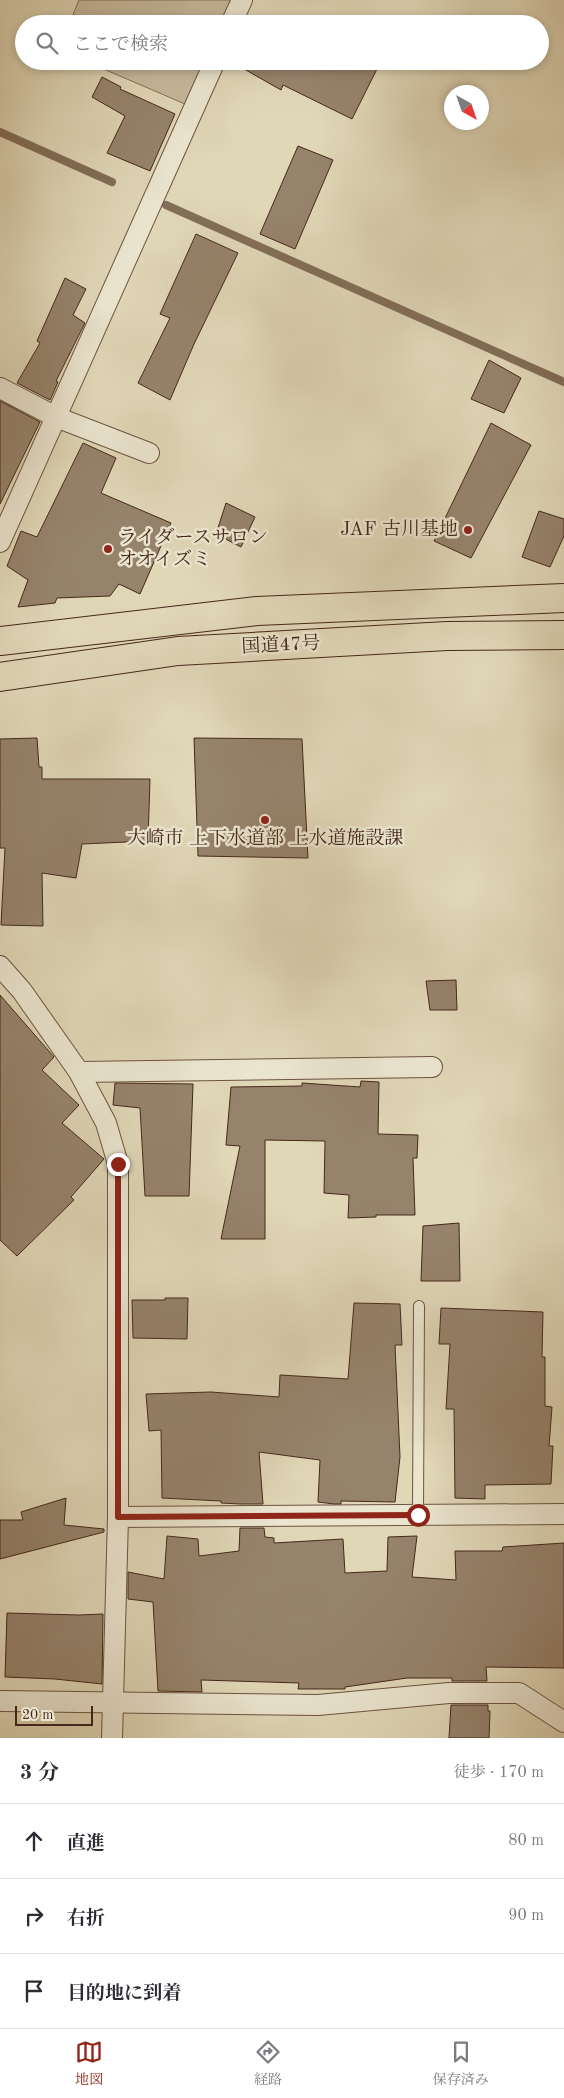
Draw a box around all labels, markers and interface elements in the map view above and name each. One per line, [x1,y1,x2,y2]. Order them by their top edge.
search box [15,15,549,70]
icon: search [33,29,61,57]
text: ここで検索 [73,36,168,55]
north arrow [444,85,489,130]
place label: JAF 古川基地 [340,519,458,540]
marker: JAF 古川基地 [462,524,474,536]
place label: ライダースサロン オオイズミ [118,527,268,570]
marker: ライダースサロン オオイズミ [102,543,114,555]
street label: 国道47号 [241,632,321,658]
marker: 大崎市 上下水道部 上水道施設課 [259,814,271,826]
place label: 大崎市 上下水道部 上水道施設課 [127,827,403,849]
route end [107,1153,130,1176]
route start [407,1504,430,1527]
scale bar [15,1703,92,1726]
text: 20 m [22,1708,53,1722]
text: 3 分 [20,1763,59,1784]
text: 徒歩 · 170 m [454,1765,544,1781]
icon: ahead [20,1827,48,1855]
text: 80 m [508,1833,544,1849]
text: 直進 [67,1835,105,1854]
icon: right [20,1902,48,1930]
text: 90 m [508,1908,544,1924]
text: 右折 [67,1910,105,1929]
icon: arrive [20,1977,48,2005]
text: 目的地に到着 [67,1985,181,2004]
tab: 地図 [75,2038,103,2089]
tab: 経路 [254,2038,282,2089]
tab: 保存済み [433,2038,489,2089]

